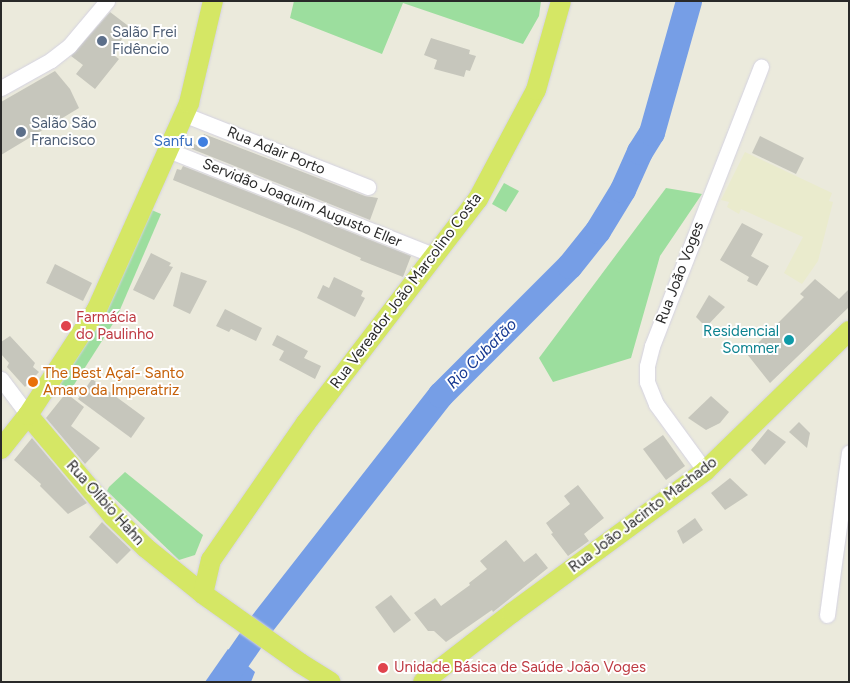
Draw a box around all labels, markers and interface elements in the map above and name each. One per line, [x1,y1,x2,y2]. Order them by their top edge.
place label: Salão Frei Fidêncio [112,23,177,58]
marker: Salão Frei Fidêncio [96,35,108,47]
place label: Salão São Francisco [31,114,97,149]
street label: Rua Adair Porto [224,123,328,179]
marker: Salão São Francisco [15,126,27,138]
place label: Sanfu [154,133,193,151]
marker: Sanfu [197,136,209,148]
street label: Servidão Joaquim Augusto Eller [200,155,404,251]
street label: Rua Vereador João Marcolino Costa [327,190,485,392]
street label: Rua João Voges [652,219,708,327]
place label: Farmácia do Paulinho [76,308,154,343]
water label: Rio Cubatão [443,315,521,393]
marker: Farmácia do Paulinho [60,320,72,332]
place label: Residencial Sommer [703,322,779,357]
marker: Residencial Sommer [783,334,795,346]
place label: The Best Açaí- Santo Amaro da Imperatriz [43,364,184,399]
marker: The Best Açaí- Santo Amaro da Imperatriz [27,376,39,388]
street label: Rua João Jacinto Machado [565,453,721,577]
street label: Rua Olíbio Hahn [62,457,148,549]
place label: Unidade Básica de Saúde João Voges [394,659,646,677]
marker: Unidade Básica de Saúde João Voges [376,661,390,675]

